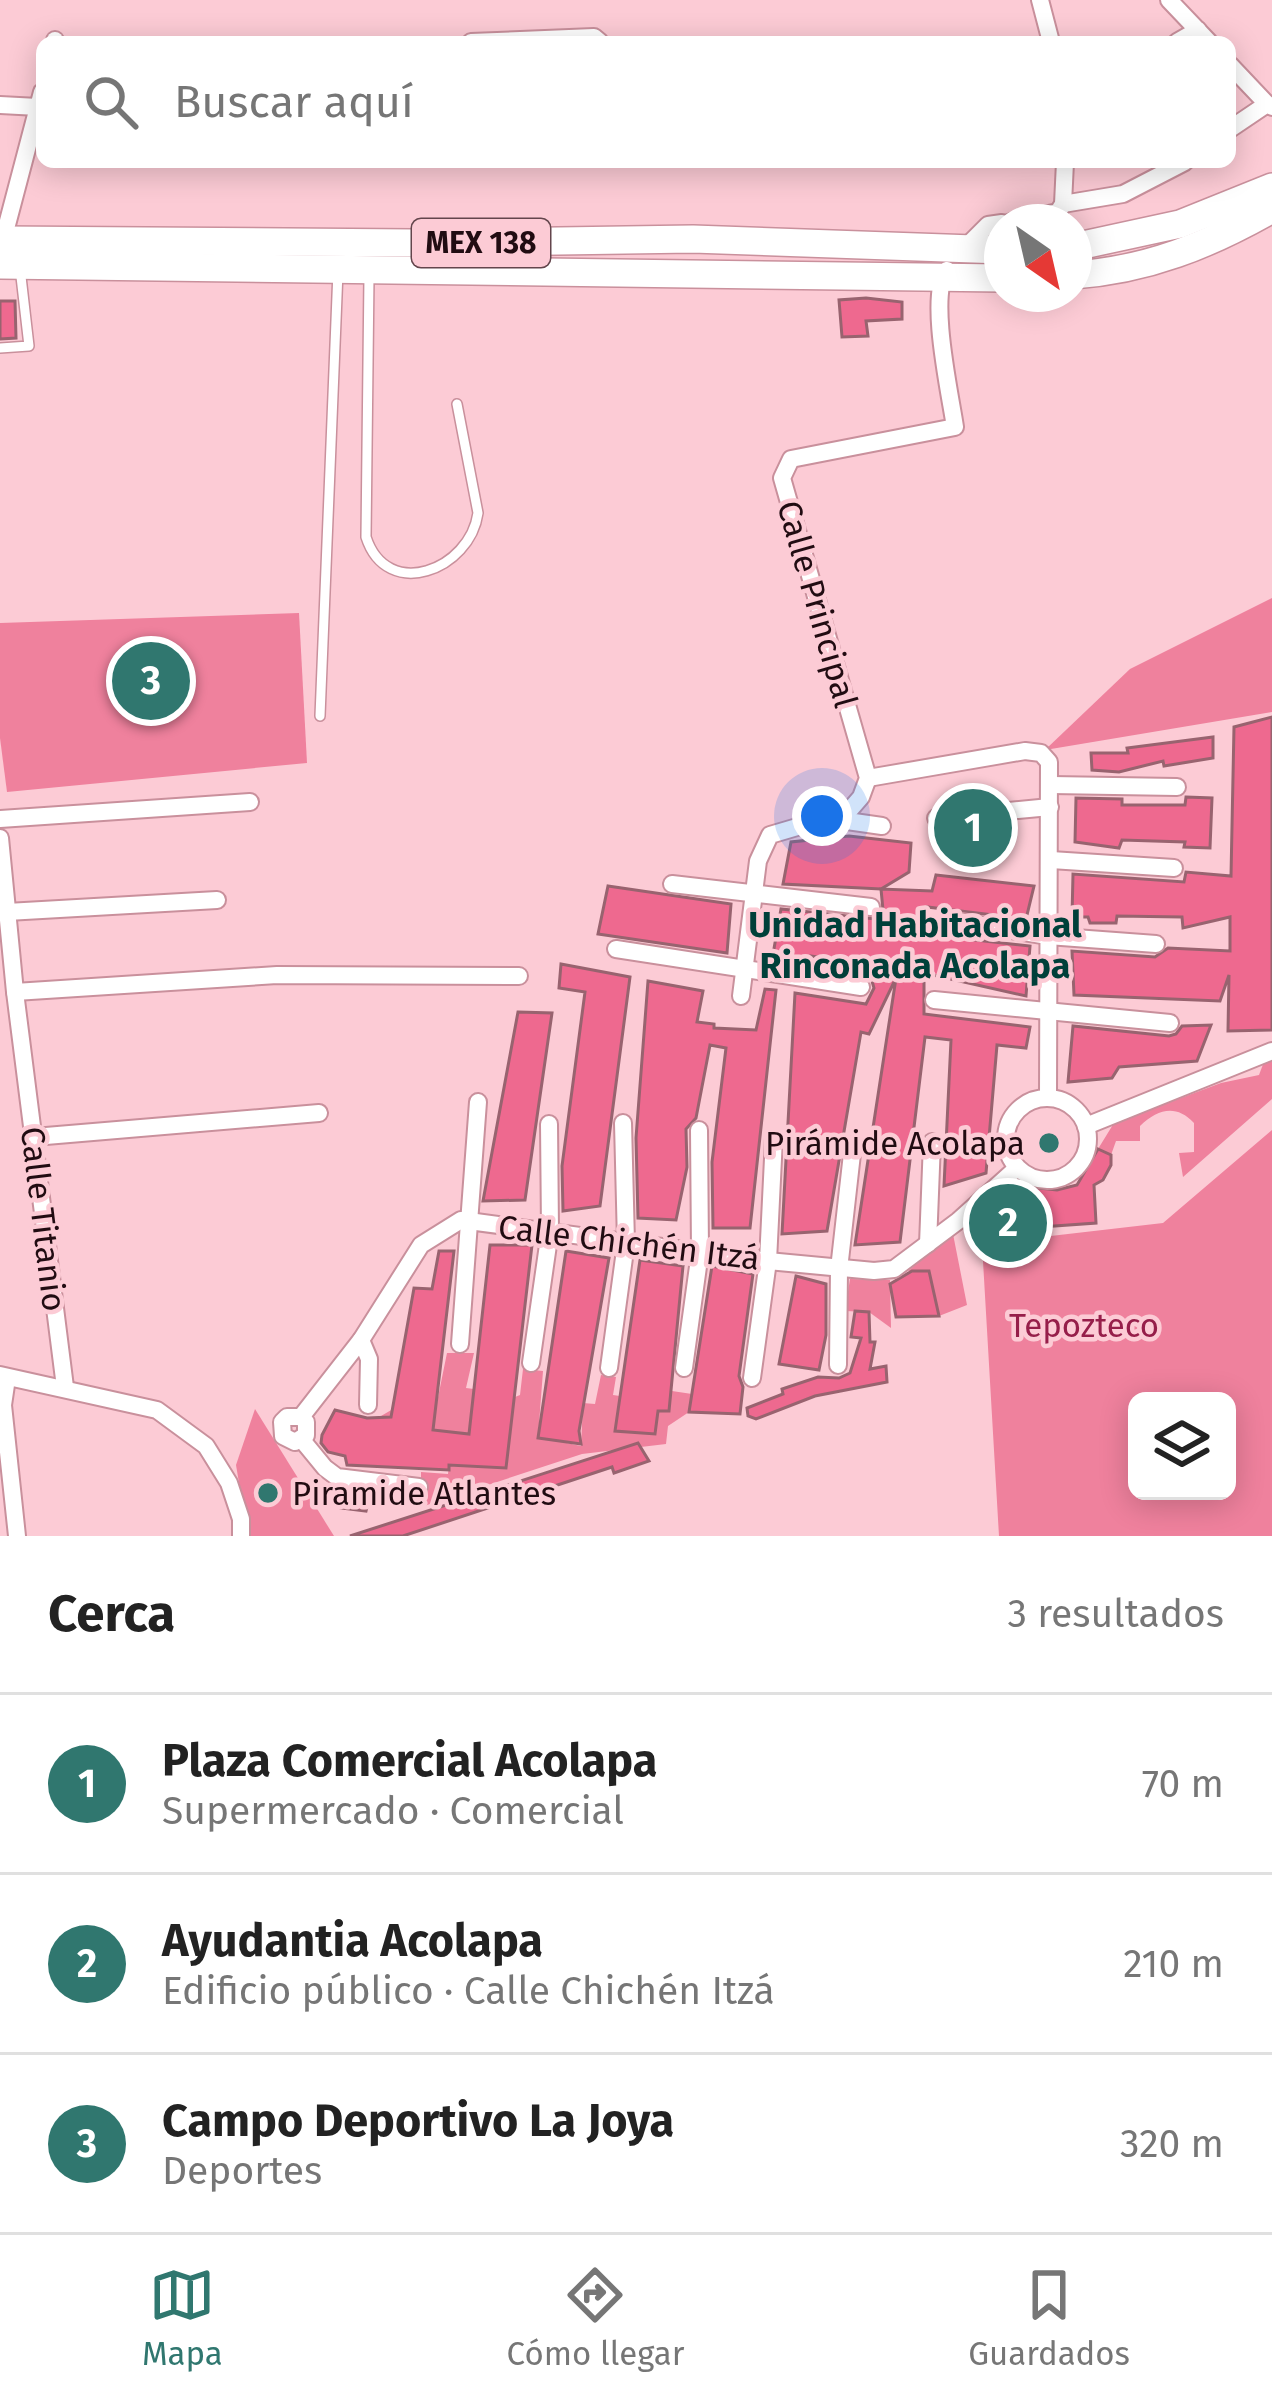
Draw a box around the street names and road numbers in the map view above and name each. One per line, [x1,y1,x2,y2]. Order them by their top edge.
road number: MEX 138 [412,219,550,267]
street label: Calle Principal [768,496,866,713]
street label: Calle Titanio [12,1125,74,1314]
street label: Calle Chichén Itzá [496,1207,762,1279]

